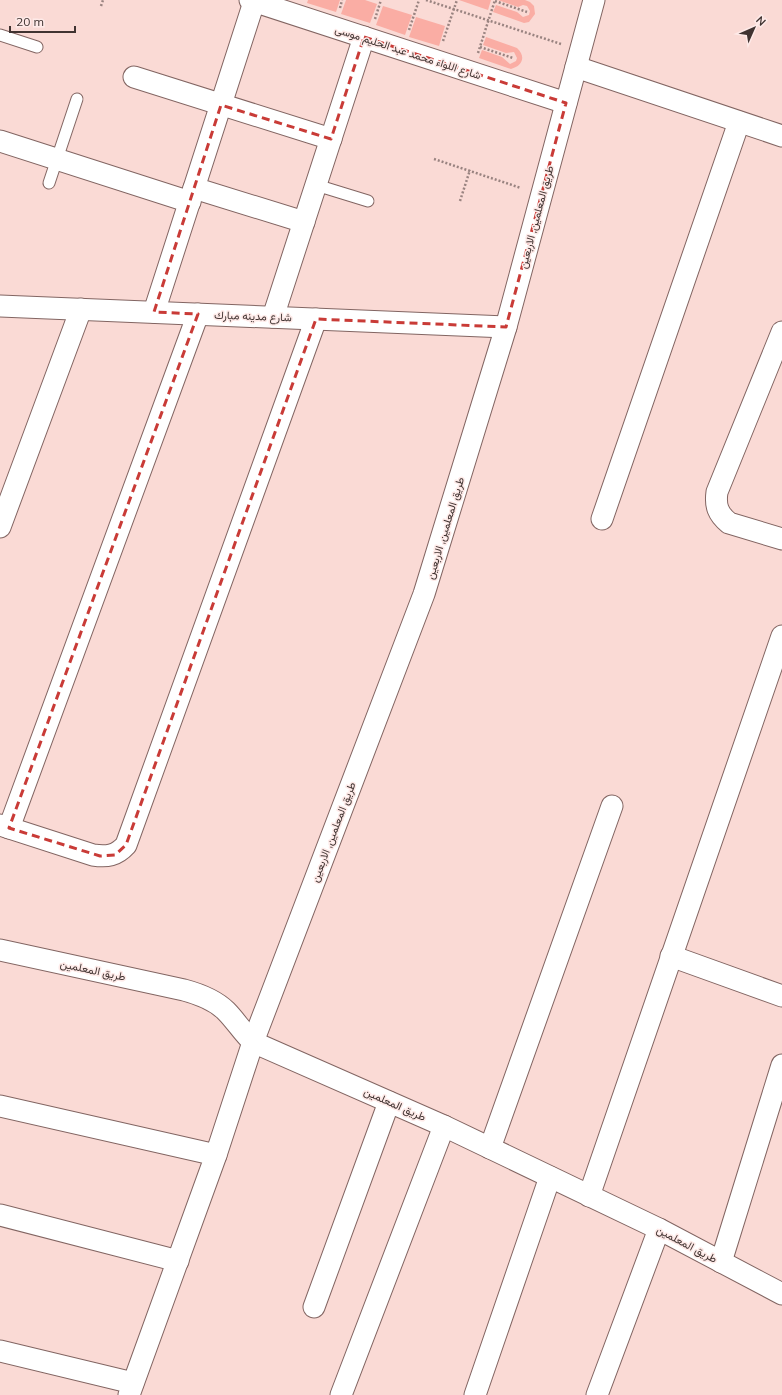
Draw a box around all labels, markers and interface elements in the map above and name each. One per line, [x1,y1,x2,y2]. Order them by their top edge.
scale bar [10,8,75,34]
north arrow [734,8,774,48]
text: N [753,13,769,29]
text: 20 m [16,14,44,29]
street label: شارع اللواء محمد عبد الحليم موسى [333,22,483,83]
street label: طريق المعلمين, الاربعين [516,164,556,270]
street label: شارع مدينه مبارك [214,308,292,325]
street label: طريق المعلمين, الاربعين [423,475,467,581]
street label: طريق المعلمين, الاربعين [307,780,359,884]
street label: طريق المعلمين [59,956,127,984]
street label: طريق المعلمين [362,1084,428,1124]
street label: طريق المعلمين [654,1222,720,1266]

